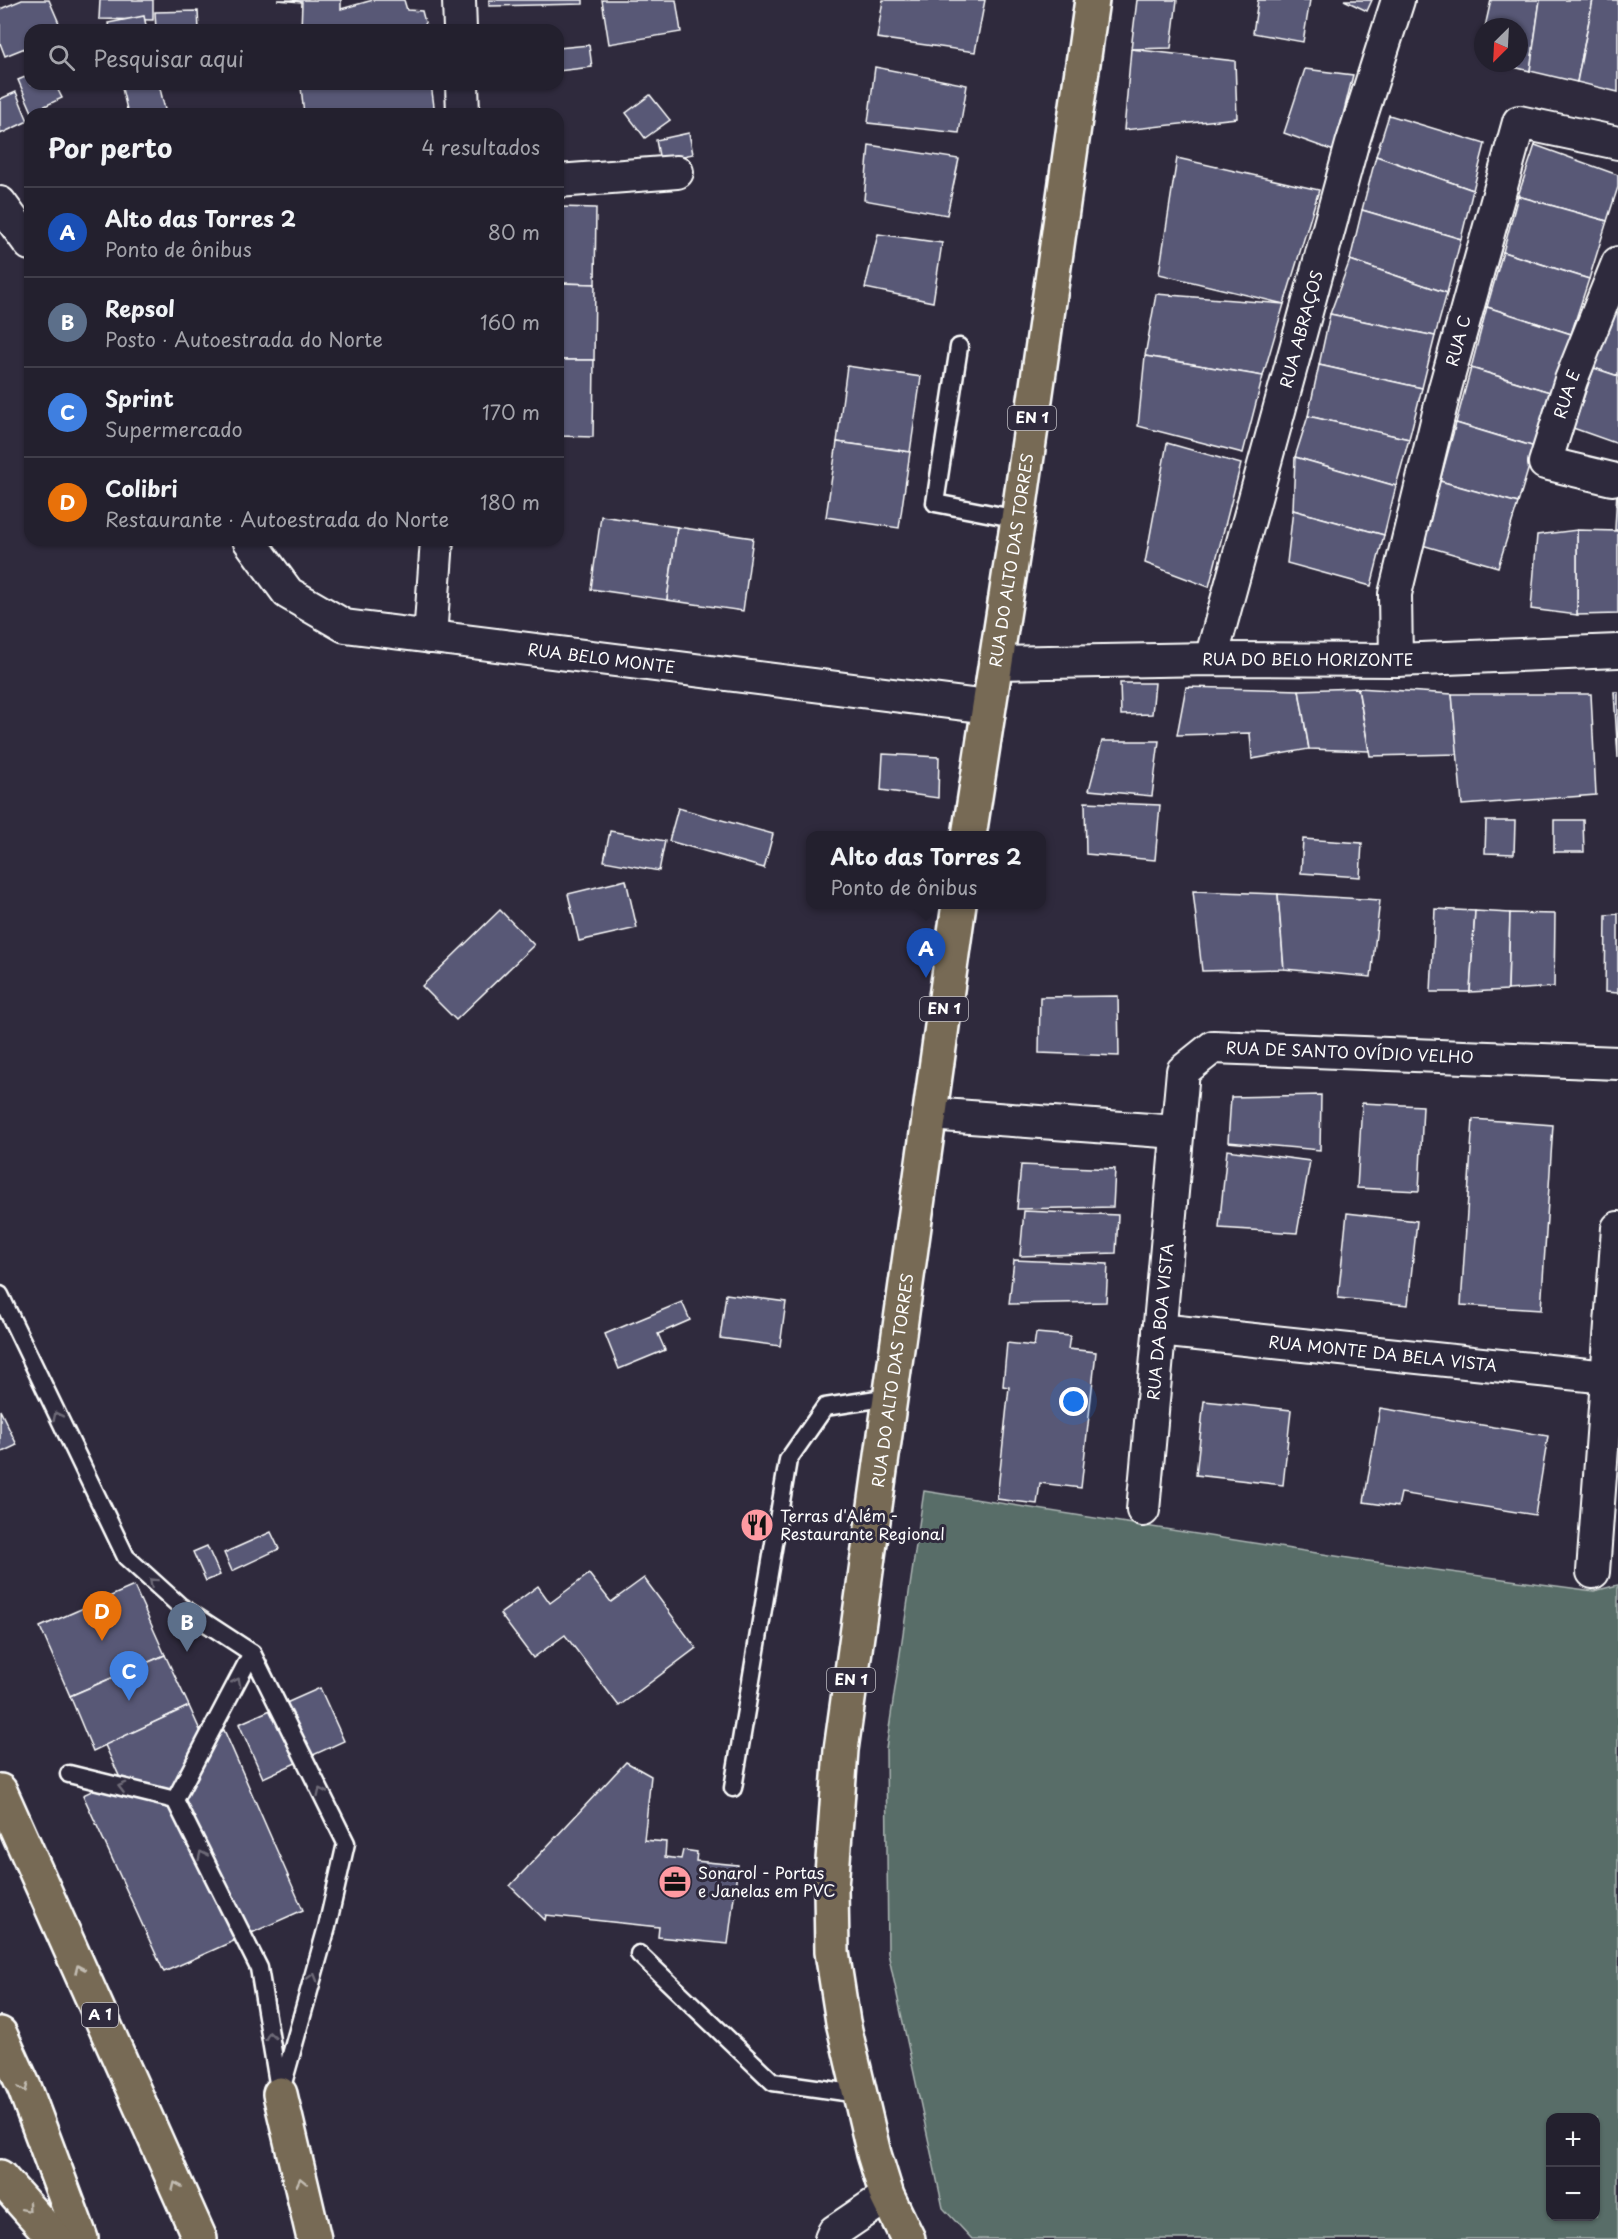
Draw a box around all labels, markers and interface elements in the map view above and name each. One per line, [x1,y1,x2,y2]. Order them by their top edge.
north arrow [1474,18,1528,72]
search box [24,24,564,90]
icon: search [45,41,78,74]
text: Pesquisar aqui [93,41,244,74]
text: Por perto [48,128,172,167]
text: 4 resultados [422,132,540,162]
text: Alto das Torres 2 [105,201,296,234]
text: A [60,217,75,247]
text: 80 m [488,217,540,247]
text: Ponto de ônibus [105,234,252,264]
street label: RUA ABRAÇOS [1273,267,1328,390]
text: Repsol [105,291,175,324]
text: B [61,307,74,337]
text: 160 m [480,307,540,337]
street label: RUA C [1439,312,1476,369]
text: Posto · Autoestrada do Norte [105,324,383,354]
street label: RUA E [1547,366,1585,421]
text: Sprint [105,381,174,414]
text: C [60,397,75,427]
text: 170 m [482,397,540,427]
road number: EN 1 [1008,406,1056,430]
text: Supermercado [105,414,243,444]
street label: RUA DO ALTO DAS TORRES [982,451,1038,669]
text: Colibri [105,471,178,504]
text: D [60,487,75,517]
text: 180 m [480,487,540,517]
text: Restaurante · Autoestrada do Norte [105,504,449,534]
street label: RUA BELO MONTE [526,636,677,678]
street label: RUA DO BELO HORIZONTE [1202,646,1414,671]
popup [806,831,1046,909]
text: Alto das Torres 2 [831,839,1021,872]
text: Ponto de ônibus [831,872,977,902]
pin: A [906,928,946,978]
road number: EN 1 [920,997,968,1021]
street label: RUA DE SANTO OVÍDIO VELHO [1225,1035,1474,1068]
street label: RUA DA BOA VISTA [1140,1242,1178,1401]
street label: RUA DO ALTO DAS TORRES [865,1271,918,1489]
street label: RUA MONTE DA BELA VISTA [1267,1329,1498,1376]
your location [1059,1387,1088,1416]
one-way arrow [52,1411,64,1422]
place label: Terras d'Além - Restaurante Regional [780,1503,945,1545]
restaurant icon: Terras d'Além - Restaurante Regional [739,1507,775,1543]
one-way arrow [150,1578,160,1589]
pin: D [82,1592,122,1641]
pin: B [168,1602,207,1652]
pin: C [110,1652,148,1701]
road number: EN 1 [827,1668,875,1692]
one-way arrow [230,1677,241,1688]
one-way arrow [117,1782,128,1794]
one-way arrow [316,1787,328,1798]
one-way arrow [198,1851,210,1862]
place label: Sonarol - Portas e Janelas em PVC [698,1860,836,1902]
office icon: Sonarol - Portas e Janelas em PVC [657,1864,693,1900]
one-way arrow [75,1965,87,1976]
one-way arrow [305,1972,318,1982]
road number: A 1 [82,2003,118,2027]
one-way arrow [264,2031,277,2041]
one-way arrow [17,2081,29,2092]
map controls [1546,2113,1600,2221]
button: + [1546,2113,1600,2167]
button: − [1546,2167,1600,2221]
one-way arrow [295,2177,308,2187]
one-way arrow [171,2181,183,2192]
one-way arrow [20,2201,31,2212]

